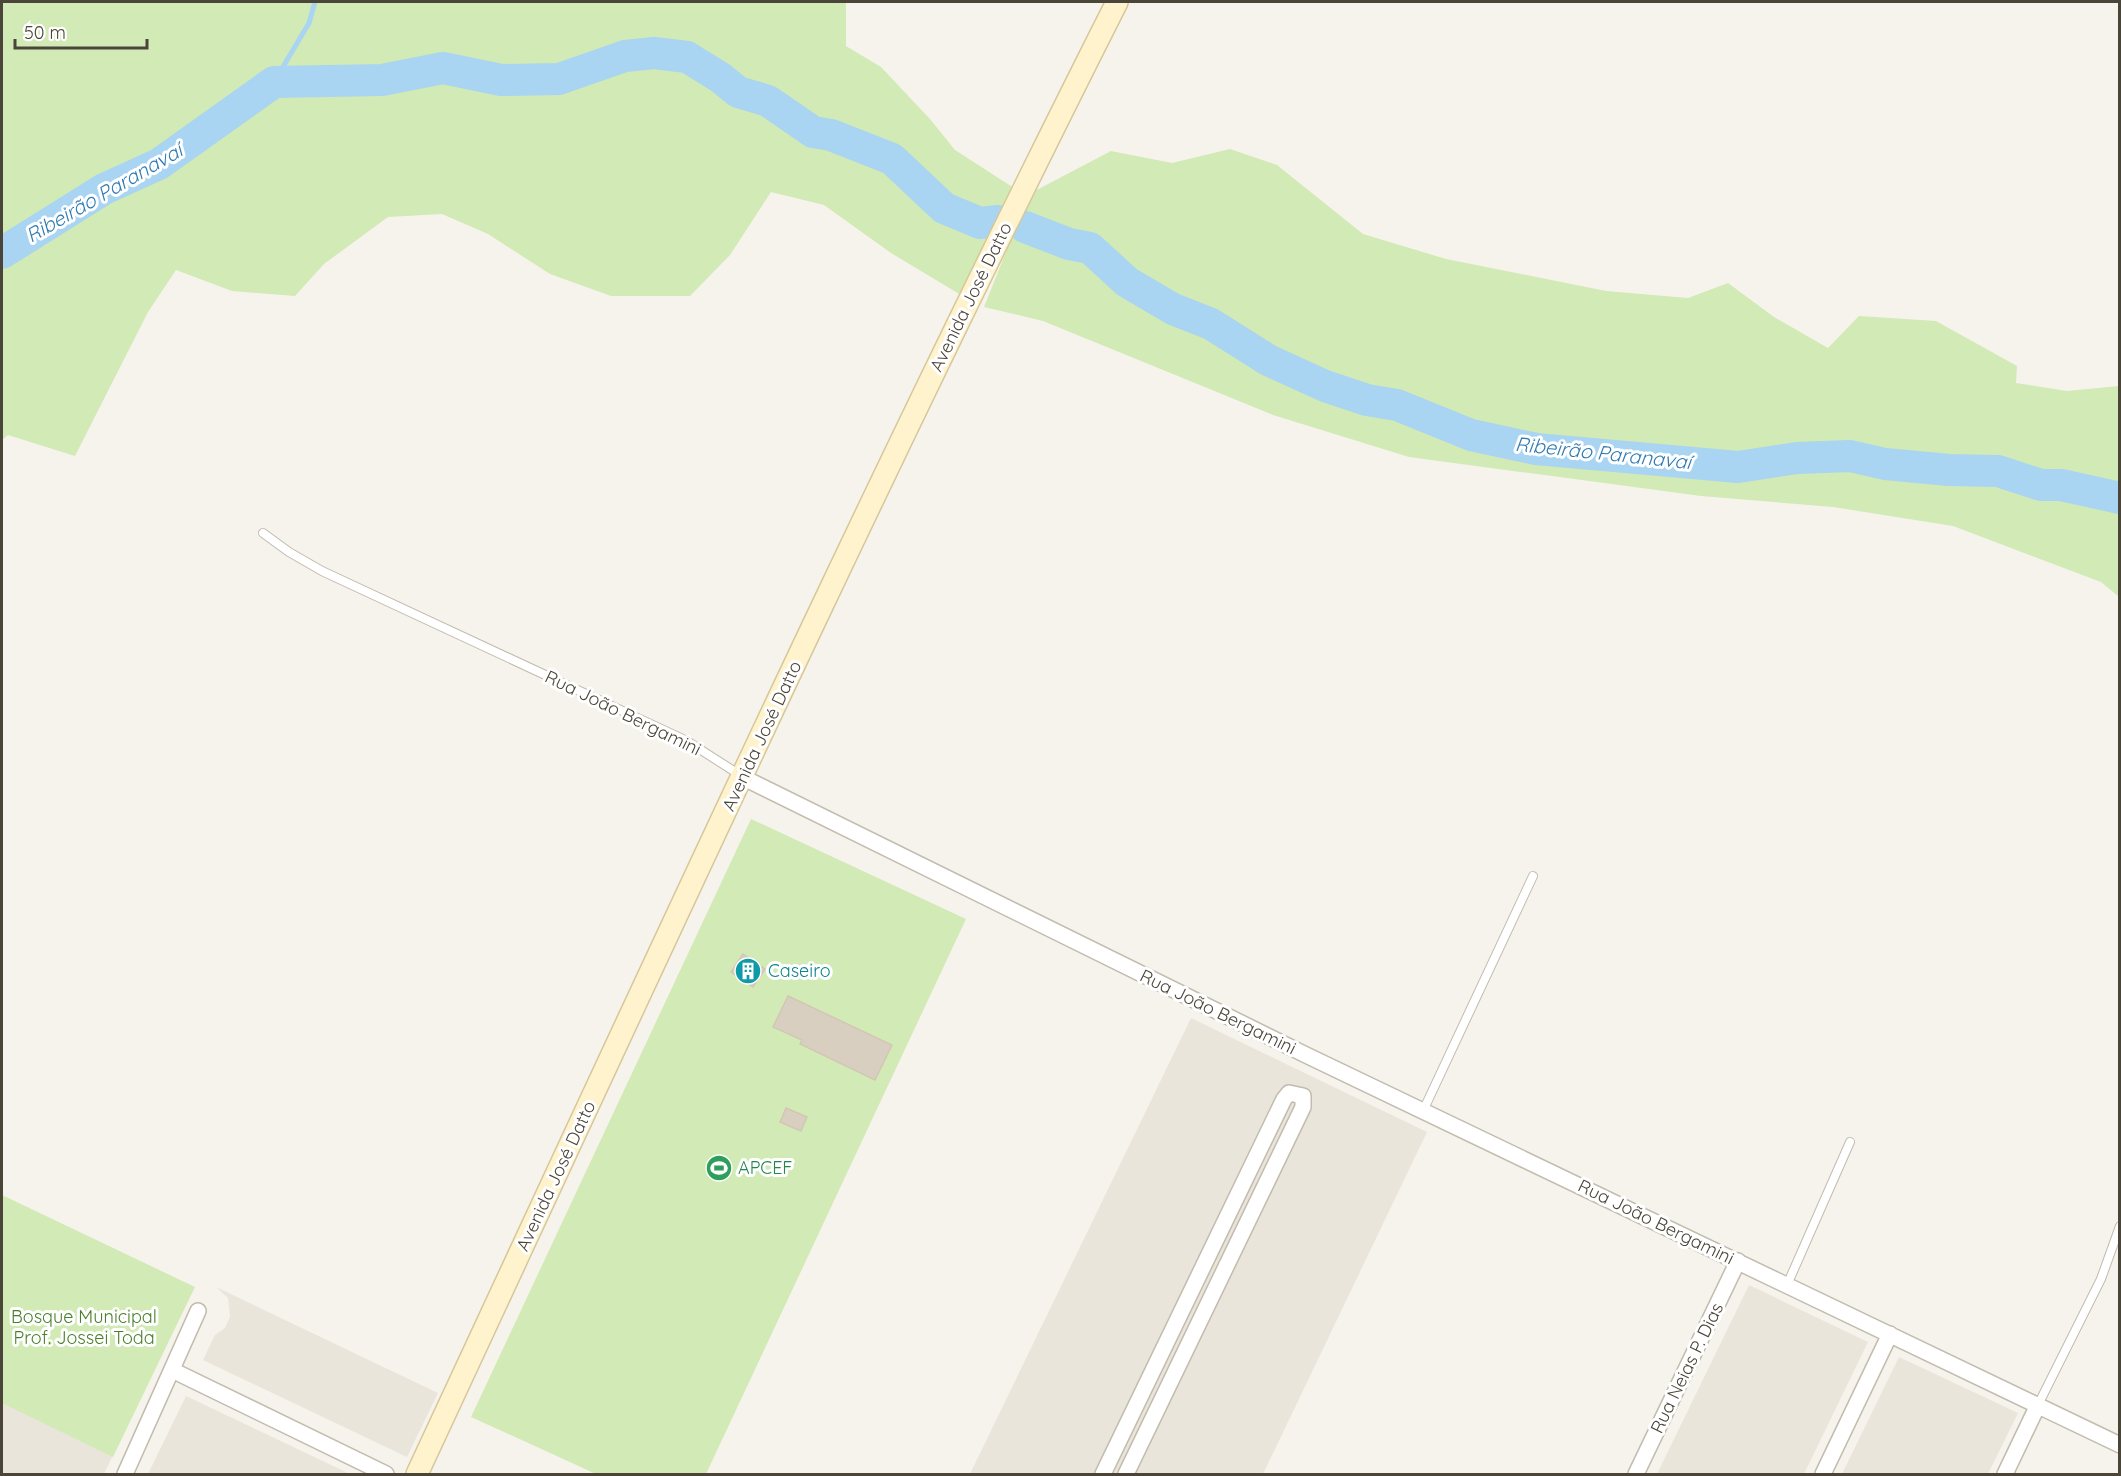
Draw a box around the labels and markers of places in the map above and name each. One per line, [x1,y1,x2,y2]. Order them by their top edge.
building icon: Caseiro [733,956,763,986]
place label: Caseiro [768,959,831,982]
sports icon: APCEF [704,1153,734,1183]
place label: APCEF [738,1156,793,1179]

